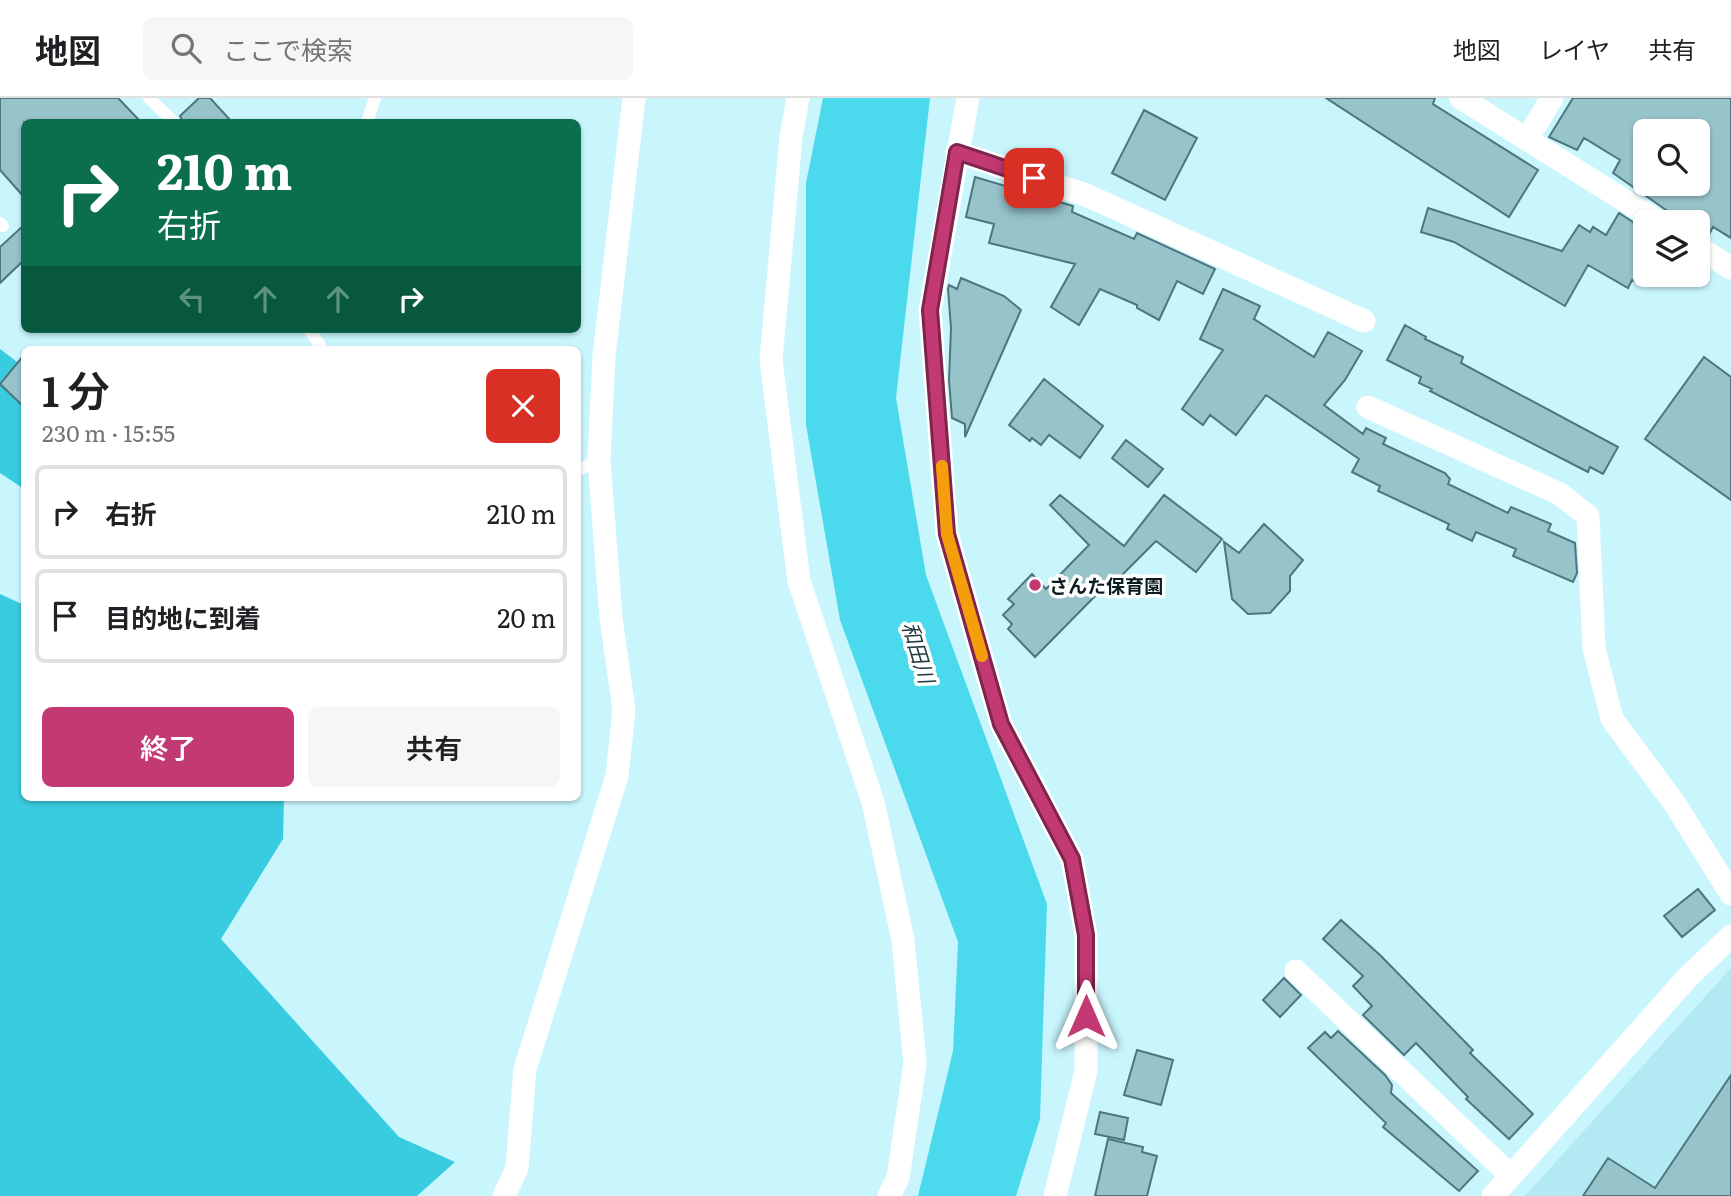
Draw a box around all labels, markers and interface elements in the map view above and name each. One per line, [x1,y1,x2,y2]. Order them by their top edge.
search box [143,17,633,80]
text: 地図 [35,24,101,73]
icon: search [167,29,205,67]
text: ここで検索 [223,29,353,68]
text: 地図 [1453,31,1501,66]
text: レイヤ [1539,31,1610,66]
text: 共有 [1648,31,1696,66]
map controls [1633,119,1710,287]
button: search [1633,119,1710,196]
text: 210 m [157,132,292,205]
icon: right [42,147,133,238]
pin [1004,148,1064,208]
icon: arrive [1015,159,1053,197]
text: 右折 [157,199,221,247]
button: layers [1633,210,1710,287]
icon: left [173,280,211,318]
icon: ahead [246,280,284,318]
icon: ahead [319,280,357,318]
icon: right [392,280,430,318]
text: 1 分 [42,358,110,420]
button: close [486,369,560,443]
text: 230 m · 15:55 [42,415,175,449]
icon: right [46,493,84,531]
text: 右折 [105,493,157,532]
text: 210 m [487,493,556,532]
place label: さんた保育園 [1049,571,1163,599]
marker: さんた保育園 [1027,577,1043,593]
icon: arrive [46,597,84,635]
text: 目的地に到着 [105,597,261,636]
text: 20 m [497,597,556,636]
water label: 和田川 [896,617,945,689]
button: 終了 [42,707,294,787]
button: 共有 [308,707,560,787]
position arrow [1049,979,1123,1053]

